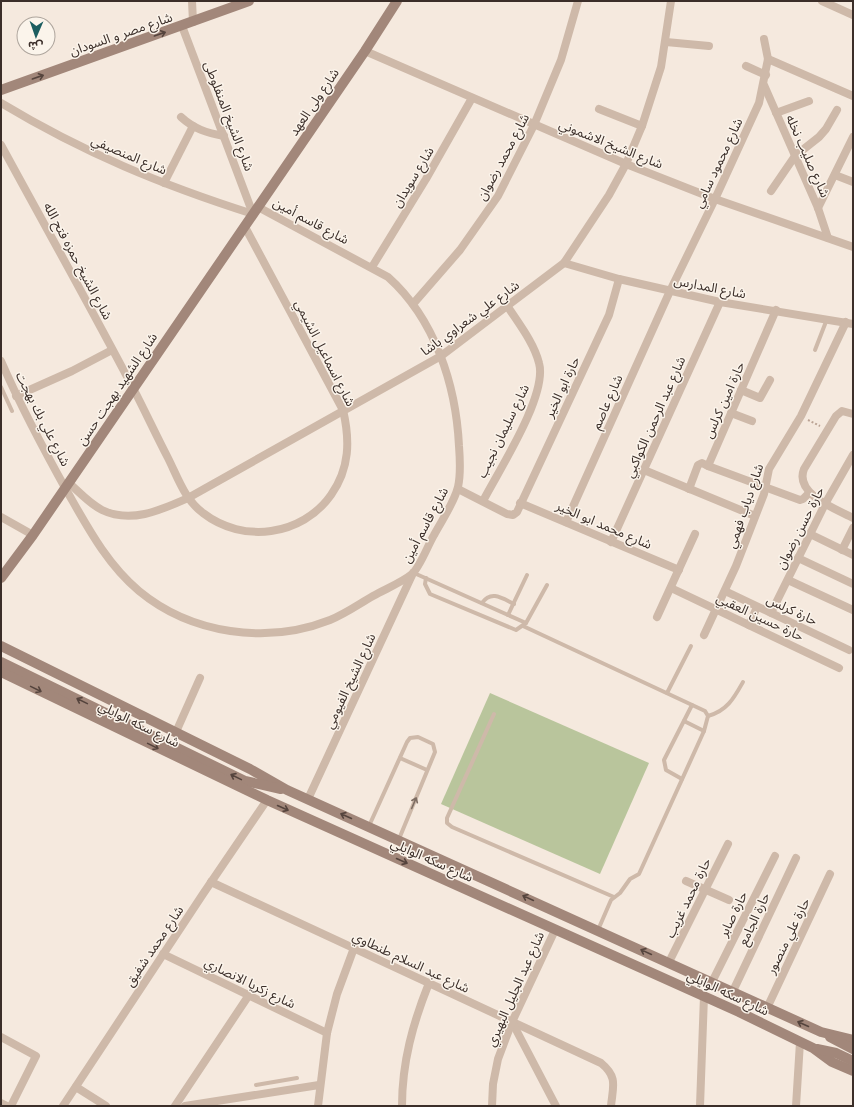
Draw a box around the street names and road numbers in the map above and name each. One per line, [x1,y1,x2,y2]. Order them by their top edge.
street label: شارع مصر و السودان [68,9,175,61]
street label: شارع الشيخ المنفلوطى [198,59,257,174]
street label: شارع ولى العهد [286,66,344,140]
street label: شارع محمد رضوان [474,111,535,204]
street label: شارع صليب نخله [780,112,833,201]
street label: شارع الشيخ الاشموني [556,116,665,174]
street label: شارع محمود سامي [691,116,748,212]
street label: شارع المنصيفي [88,132,169,180]
street label: شارع سويدان [389,144,439,212]
street label: شارع قاسم أمين [269,194,352,250]
street label: شارع الشيخ حمزه فتح الله [38,200,115,324]
street label: شارع المدارس [672,273,747,304]
street label: شارع علي شعراوي باشا [418,277,524,361]
street label: شارع اسماعيل الشيمي [289,297,358,410]
street label: شارع الشهيد بهجت حسن [74,330,163,450]
street label: حارة ابو الخير [541,354,583,421]
street label: شارع عبد الرحمن الكواكبي [621,354,691,481]
street label: حارة امين كرلس [700,359,749,441]
street label: شارع علي بك بهجت [10,369,73,470]
street label: شارع عاصم [588,372,628,433]
street label: شارع سليمان نجيب [474,382,535,482]
street label: شارع دياب فهمي [724,462,769,551]
street label: شارع قاسم أمين [398,484,454,567]
street label: حارة حسن رضوان [773,484,828,572]
street label: شارع محمد ابو الخير [552,498,654,555]
street label: حارة حسين العقبي [713,590,806,647]
street label: حارة كرلس [764,592,820,629]
street label: شارع الشيخ الفيومي [321,631,381,732]
street label: شارع سكه الوايلي [95,698,182,753]
street label: شارع سكه الوايلي [387,835,475,888]
street label: حارة محمد غريب [662,855,714,940]
street label: حارة صابر [715,889,751,940]
street label: حارة الجامع [735,890,776,949]
street label: حارة علي منصور [763,895,816,979]
street label: شارع محمد شفيق [122,903,189,991]
street label: شارع عبد السلام طنطاوي [349,928,472,998]
street label: شارع عبد الجليل البهيري [483,929,550,1050]
street label: شارع زكريا الانصاري [201,955,298,1014]
street label: شارع سكه الوايلي [683,968,771,1021]

